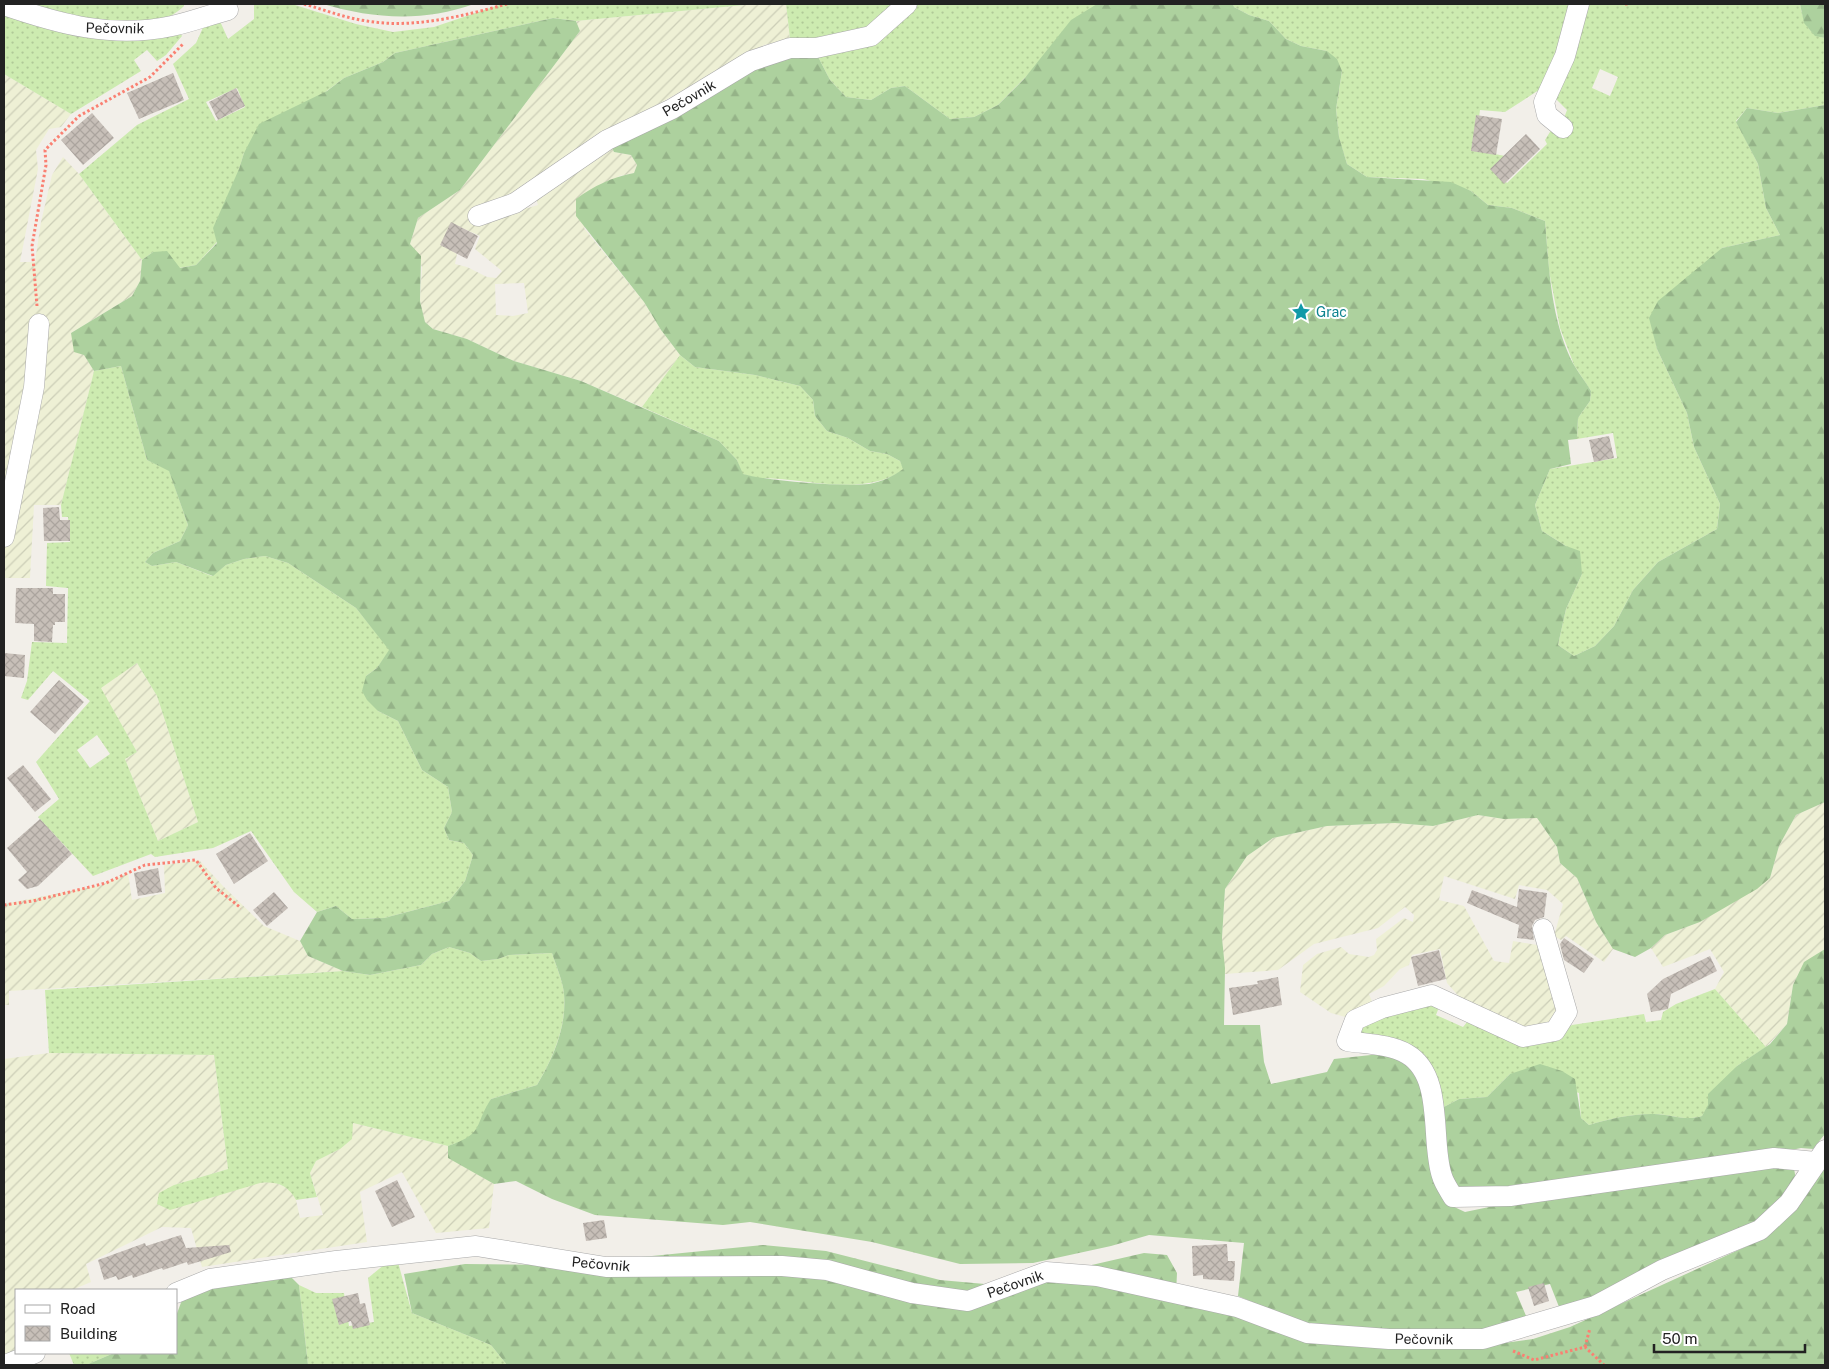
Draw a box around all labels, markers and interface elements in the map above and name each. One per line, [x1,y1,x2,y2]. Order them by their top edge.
street label: Pečovnik [86,19,145,37]
street label: Pečovnik [660,76,719,120]
place icon: Grac [1290,301,1312,323]
place label: Grac [1316,304,1347,320]
street label: Pečovnik [571,1253,631,1275]
street label: Pečovnik [985,1267,1045,1301]
legend [15,1289,178,1354]
text: Road [60,1300,96,1317]
scale bar [1654,1322,1805,1354]
text: Building [60,1325,118,1342]
street label: Pečovnik [1395,1330,1454,1348]
text: 50 m [1662,1330,1697,1347]

